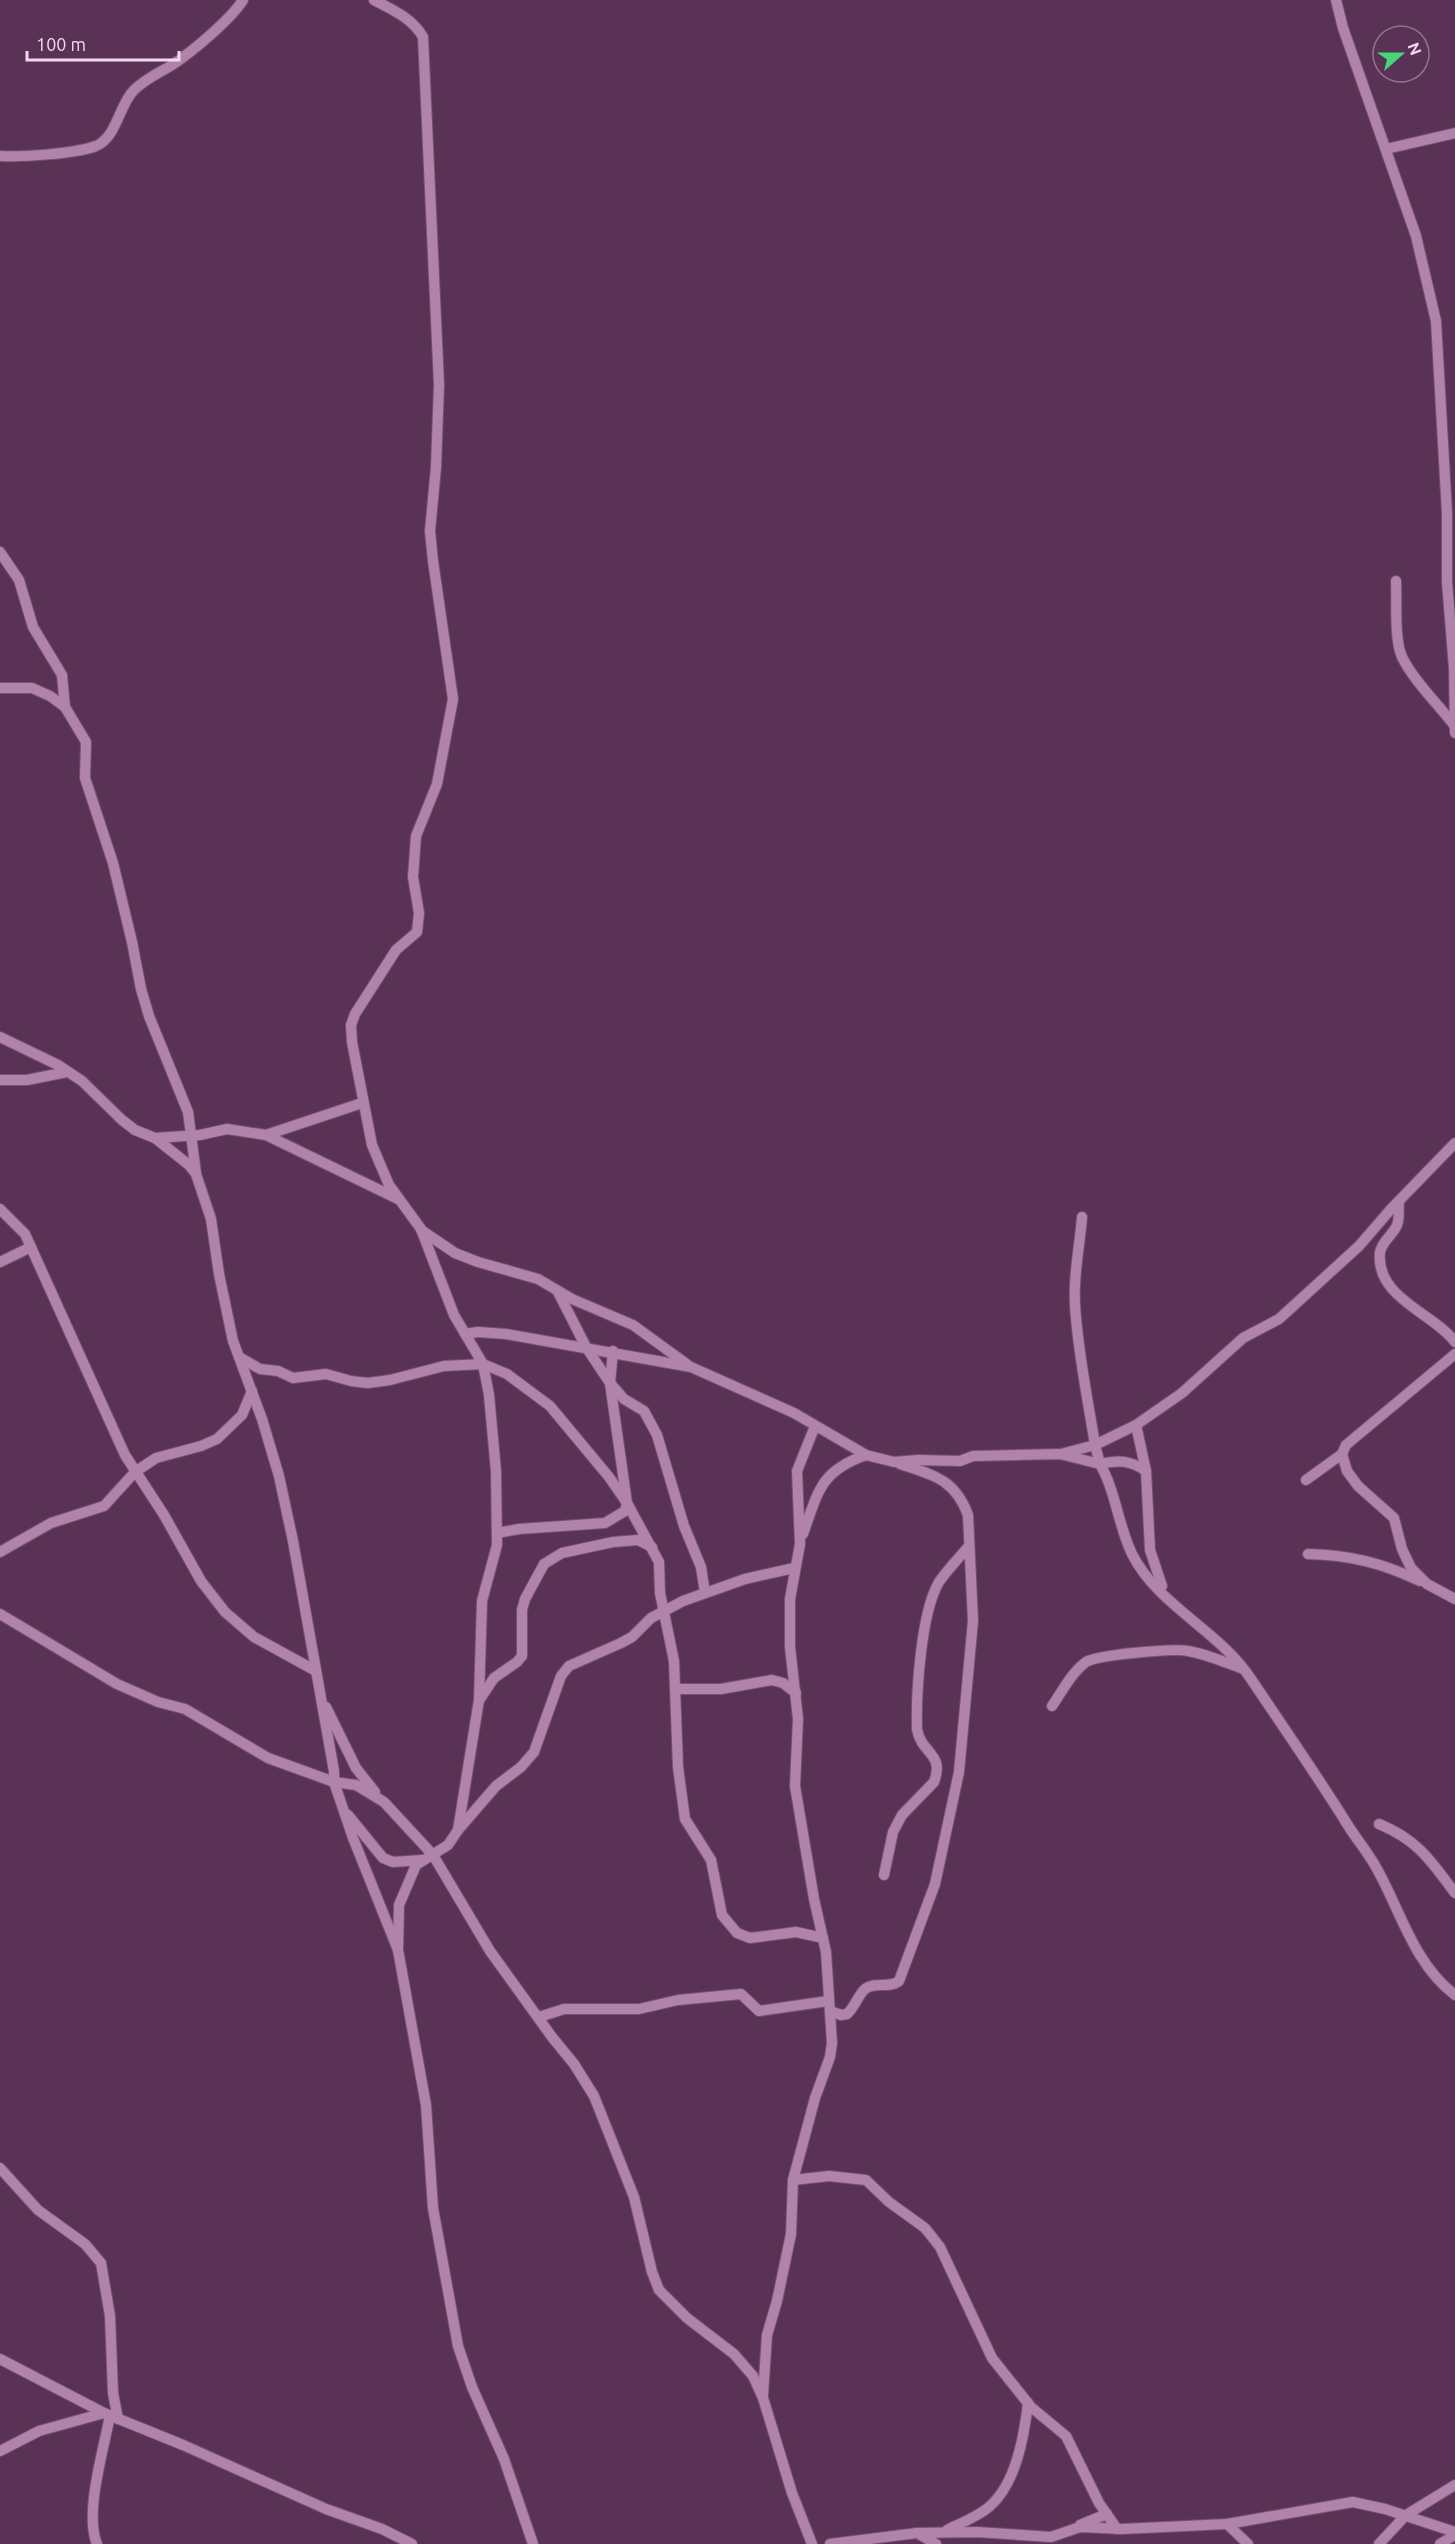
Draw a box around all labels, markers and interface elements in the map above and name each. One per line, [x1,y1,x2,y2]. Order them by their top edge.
scale bar [27,24,178,62]
north arrow [1371,24,1431,84]
text: 100 m [36,34,86,54]
text: N [1404,40,1426,57]

